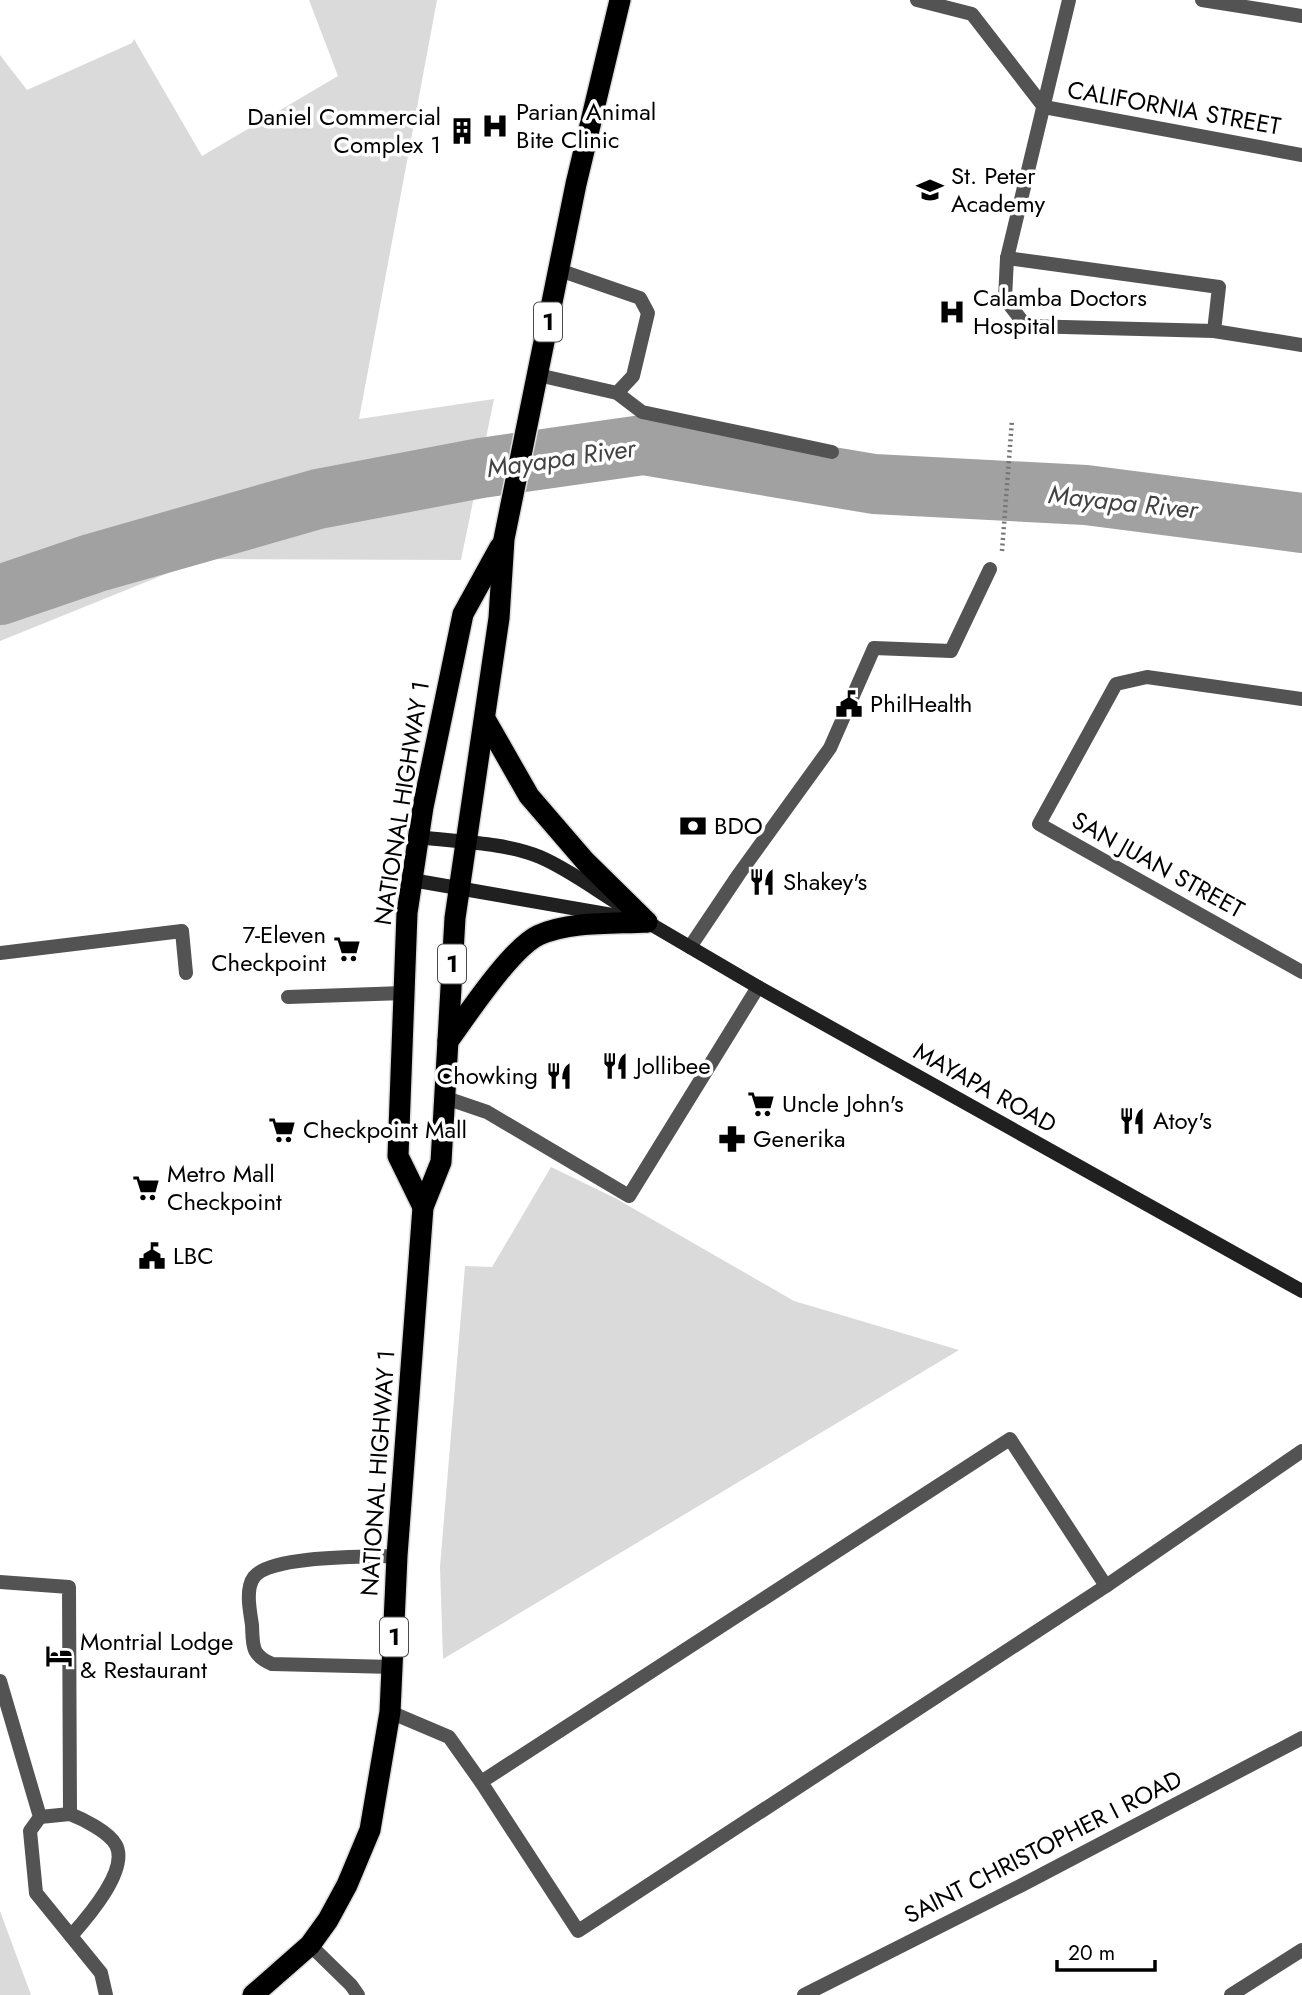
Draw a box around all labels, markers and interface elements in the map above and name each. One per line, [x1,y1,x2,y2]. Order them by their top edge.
street label: CALIFORNIA STREET [1065,72,1283,143]
place label: Parian Animal Bite Clinic [516,94,656,157]
place label: Daniel Commercial Complex 1 [247,99,441,162]
hospital icon: Parian Animal Bite Clinic [480,111,510,141]
building icon: Daniel Commercial Complex 1 [447,116,477,146]
place label: St. Peter Academy [951,158,1045,221]
school or university icon: St. Peter Academy [915,175,945,205]
place label: Calamba Doctors Hospital [973,280,1147,343]
hospital icon: Calamba Doctors Hospital [937,297,967,327]
road number: 1 [534,302,562,342]
water label: Mayapa River [484,429,639,487]
water label: Mayapa River [1047,475,1201,529]
street label: NATIONAL HIGHWAY 1 [365,678,438,928]
place label: PhilHealth [870,686,972,721]
public building icon: PhilHealth [834,689,864,719]
street label: SAN JUAN STREET [1066,803,1251,927]
place label: BDO [714,808,763,843]
bank icon: BDO [678,811,708,841]
place label: Shakey's [783,864,867,899]
restaurant icon: Shakey's [747,867,777,897]
place label: 7-Eleven Checkpoint [211,917,326,980]
supermarket icon: 7-Eleven Checkpoint [332,934,362,964]
road number: 1 [438,945,466,984]
street label: MAYAPA ROAD [907,1034,1063,1141]
place label: Jollibee [633,1048,711,1083]
restaurant icon: Jollibee [600,1051,630,1081]
place label: Chowking [437,1058,538,1093]
restaurant icon: Chowking [544,1061,574,1091]
place label: Uncle John's [782,1086,904,1121]
supermarket icon: Uncle John's [746,1089,776,1119]
place label: Atoy's [1153,1103,1212,1138]
restaurant icon: Atoy's [1117,1106,1147,1136]
place label: Checkpoint Mall [303,1112,467,1147]
supermarket icon: Checkpoint Mall [267,1115,297,1145]
place label: Generika [753,1121,846,1156]
pharmacy icon: Generika [717,1124,747,1154]
place label: Metro Mall Checkpoint [167,1156,282,1219]
supermarket icon: Metro Mall Checkpoint [131,1173,161,1203]
place label: LBC [173,1238,214,1273]
public building icon: LBC [137,1241,167,1271]
street label: NATIONAL HIGHWAY 1 [351,1349,404,1597]
road number: 1 [380,1618,408,1656]
place label: Montrial Lodge & Restaurant [80,1624,233,1687]
hotel icon: Montrial Lodge & Restaurant [44,1641,74,1671]
street label: SAINT CHRISTOPHER I ROAD [898,1761,1188,1932]
scale bar [1057,1928,1155,1972]
text: 20 m [1068,1938,1115,1968]

